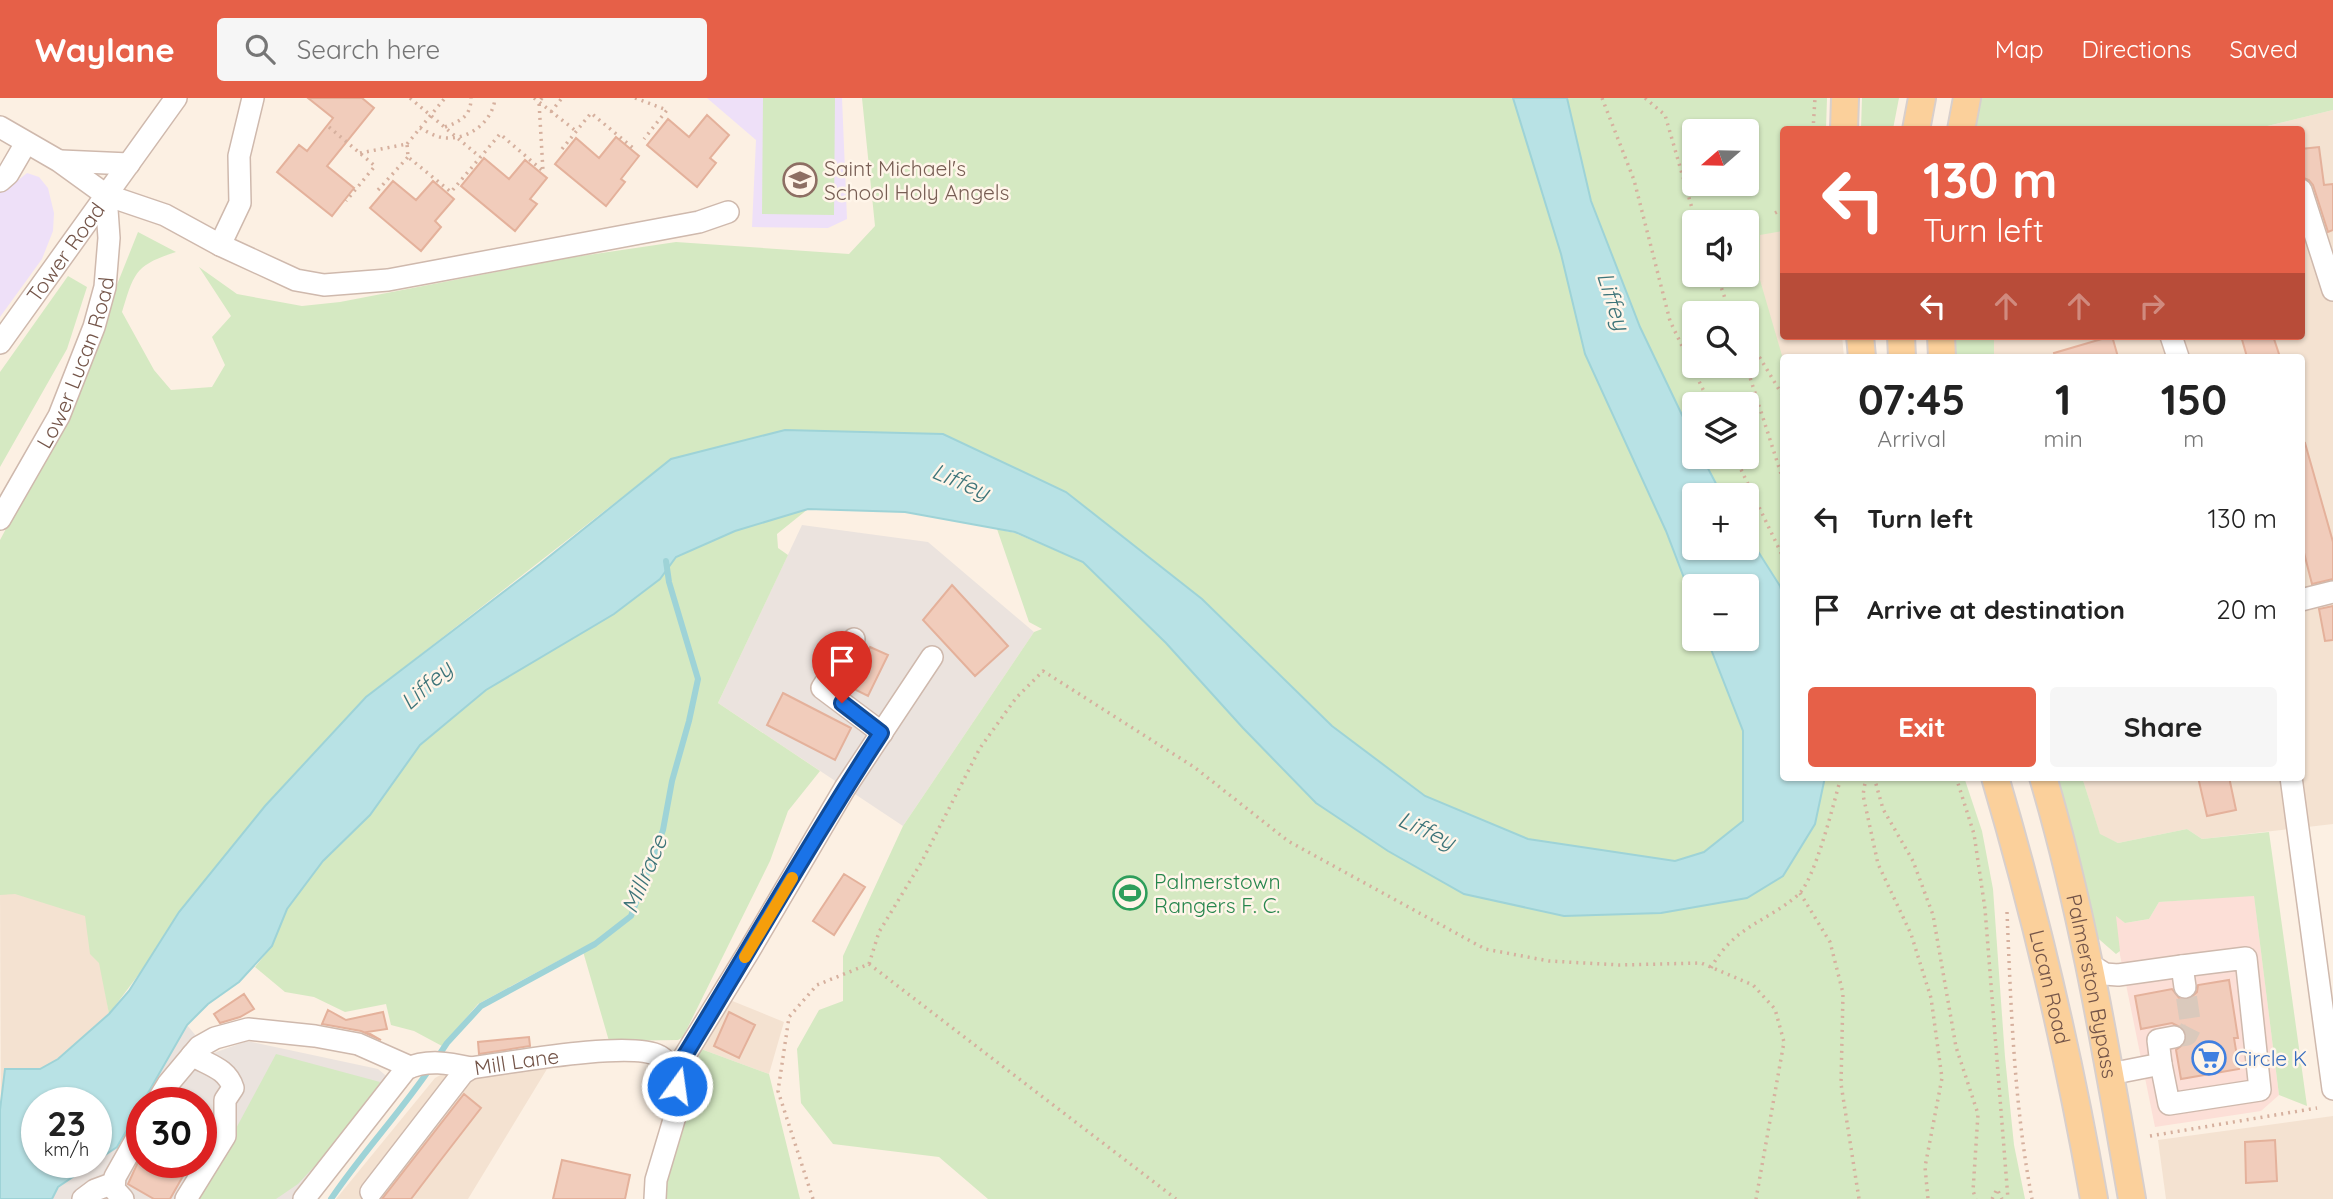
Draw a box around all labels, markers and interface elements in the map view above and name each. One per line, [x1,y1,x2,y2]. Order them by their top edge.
search box [217,18,707,81]
text: Waylane [35,29,175,70]
icon: search [241,30,279,68]
text: Search here [297,33,440,66]
text: Map [1995,34,2044,64]
text: Directions [2082,34,2192,64]
text: Saved [2230,34,2298,64]
north arrow [1682,119,1759,196]
map controls [1682,119,1759,651]
text: 130 m [1923,149,2057,210]
icon: left [1808,154,1899,245]
place label: Saint Michael's School Holy Angels [824,155,1009,205]
school or university icon: Saint Michael's School Holy Angels [781,161,819,199]
street label: Tower Road [21,197,110,307]
button: sound [1682,210,1759,287]
text: Turn left [1923,210,2044,250]
water label: Liffey [1591,268,1638,336]
street label: Lower Lucan Road [30,276,119,453]
icon: left [1914,287,1952,325]
icon: ahead [1987,287,2025,325]
icon: ahead [2060,287,2098,325]
icon: right [2133,287,2171,325]
button: search [1682,301,1759,378]
text: 07:45 [1858,373,1966,426]
text: 1 [2055,373,2071,426]
text: 150 [2161,373,2227,426]
button: layers [1682,392,1759,469]
text: Arrival [1877,424,1946,453]
text: min [2044,424,2083,453]
text: m [2183,424,2204,453]
water label: Liffey [928,456,996,507]
button: + [1682,483,1759,560]
icon: left [1808,500,1846,538]
text: Turn left [1867,502,1974,535]
text: 130 m [2207,502,2277,535]
button: − [1682,574,1759,651]
icon: arrive [1808,591,1846,629]
text: Arrive at destination [1867,593,2125,626]
text: 20 m [2216,593,2277,626]
pin [812,631,872,703]
icon: arrive [823,642,861,680]
water label: Liffey [394,653,459,716]
button: Exit [1808,687,2036,767]
button: Share [2050,687,2277,767]
water label: Liffey [1394,804,1462,857]
water label: Millrace [615,830,674,917]
place label: Palmerstown Rangers F. C. [1154,868,1281,918]
sports icon: Palmerstown Rangers F. C. [1111,874,1149,912]
street label: Palmerston Bypass [2061,891,2123,1080]
street label: Lucan Road [2024,927,2076,1046]
supermarket icon: Circle K [2190,1039,2228,1077]
street label: Mill Lane [472,1042,560,1080]
place label: Circle K [2234,1045,2307,1071]
position arrow [640,1049,714,1123]
speed limit sign: 30 [126,1087,217,1178]
text: 23 [47,1101,86,1145]
text: km/h [44,1138,89,1161]

